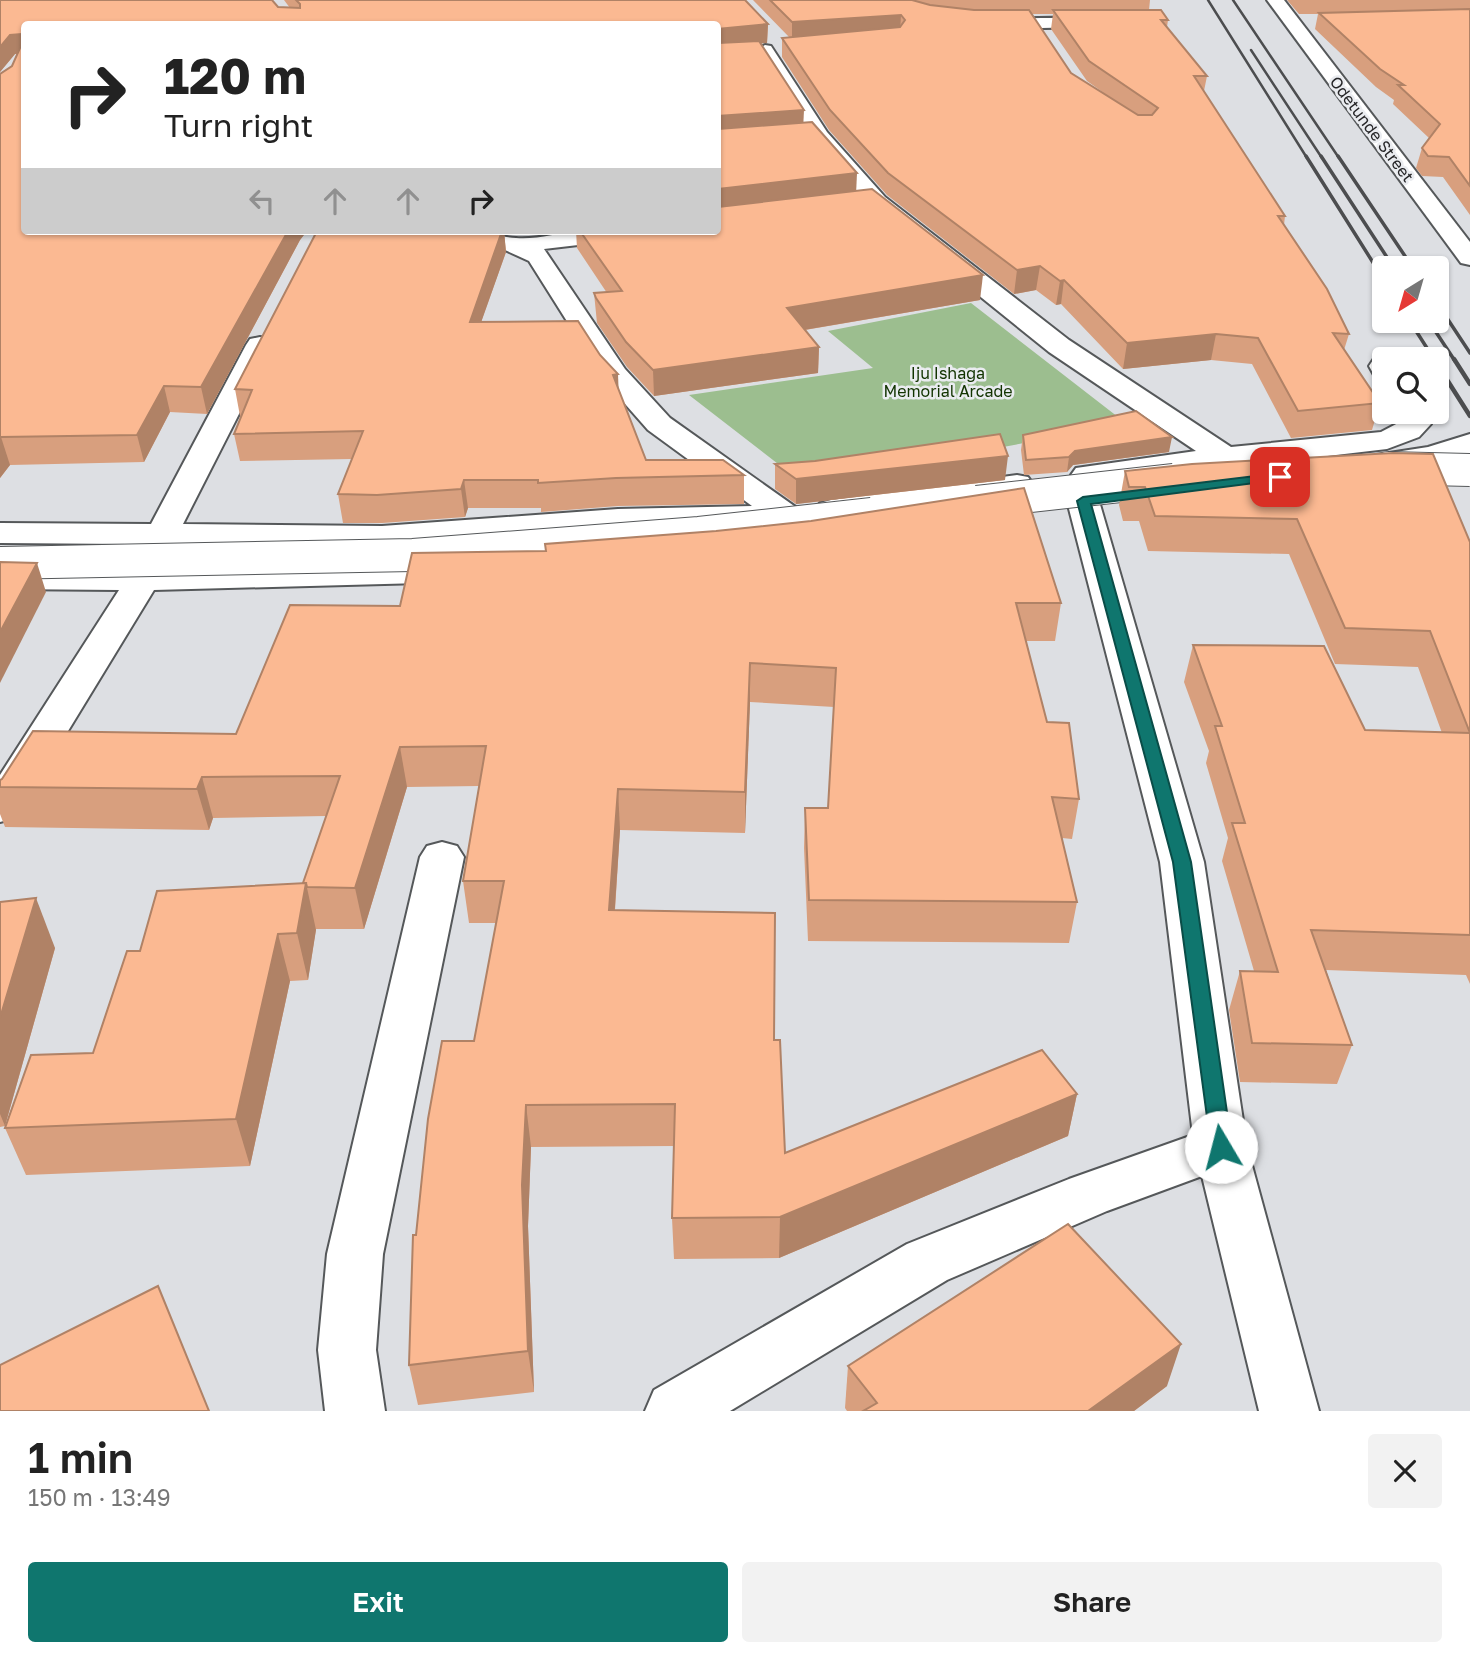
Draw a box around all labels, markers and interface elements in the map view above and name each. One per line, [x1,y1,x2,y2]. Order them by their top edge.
text: 120 m [164,46,306,105]
icon: right [49,49,140,140]
street label: Odetunde Street [1326,72,1418,186]
text: Turn right [164,106,313,144]
icon: left [243,182,281,220]
icon: ahead [316,182,354,220]
icon: ahead [389,182,427,220]
icon: right [462,182,500,220]
north arrow [1372,256,1449,332]
map controls [1372,256,1449,424]
button: search [1372,347,1449,424]
park label: Iju Ishaga Memorial Arcade [883,363,1013,401]
pin [1250,447,1310,507]
icon: arrive [1261,458,1299,496]
position arrow [1184,1110,1258,1184]
text: 1 min [28,1432,133,1482]
button: close [1368,1434,1442,1508]
text: 150 m · 13:49 [28,1483,171,1511]
button: Exit [28,1562,728,1642]
button: Share [742,1562,1442,1642]

